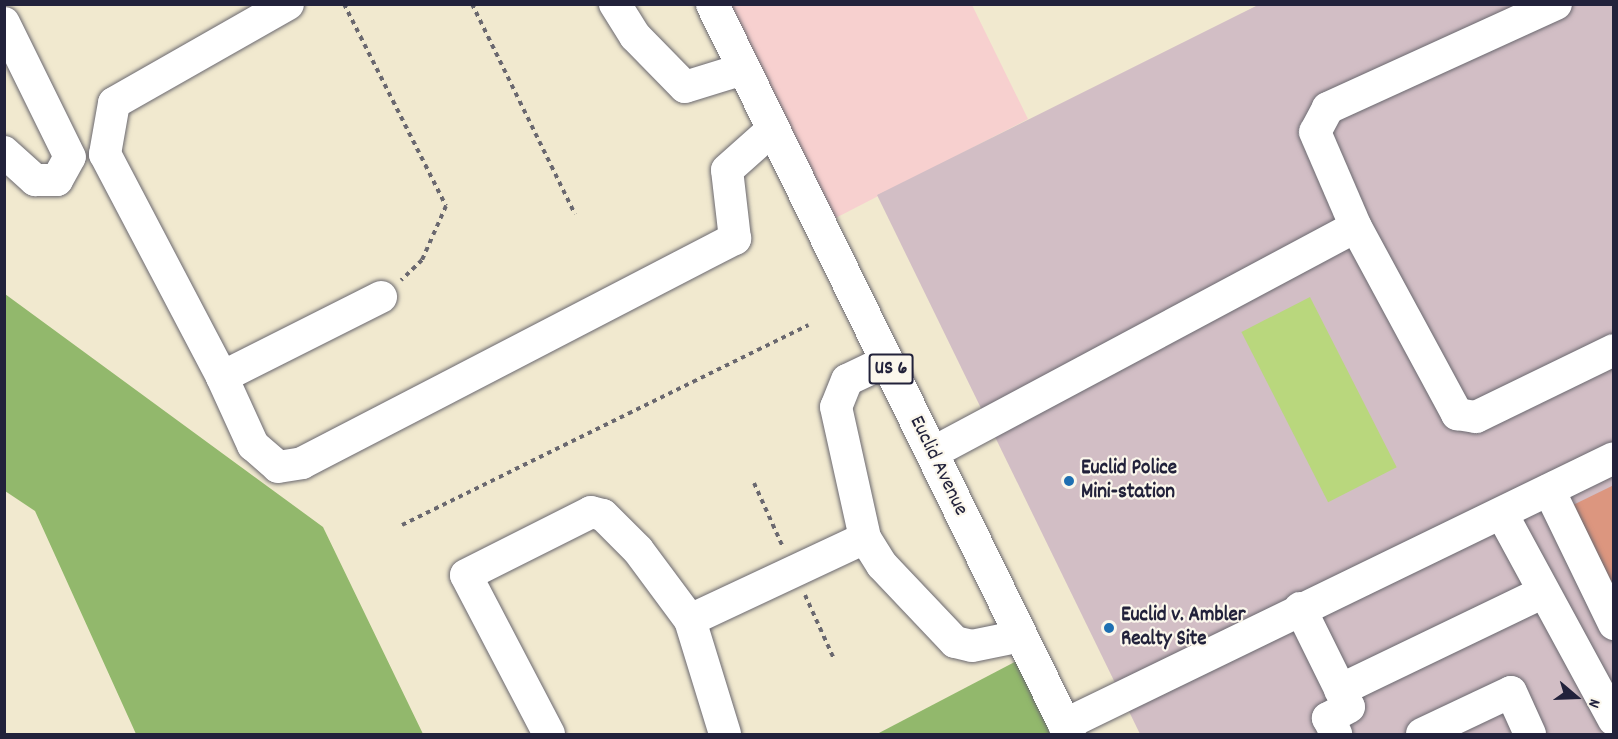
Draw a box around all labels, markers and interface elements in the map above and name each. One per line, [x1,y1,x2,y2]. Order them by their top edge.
road number: US 6 [868,352,914,386]
street label: Euclid Avenue [903,412,973,520]
place label: Euclid Police Mini-station [1081,456,1177,506]
marker: Euclid Police Mini-station [1062,474,1076,488]
place label: Euclid v. Ambler Realty Site [1121,603,1246,653]
marker: Euclid v. Ambler Realty Site [1102,621,1116,635]
north arrow [1546,667,1606,727]
text: N [1581,696,1606,711]

